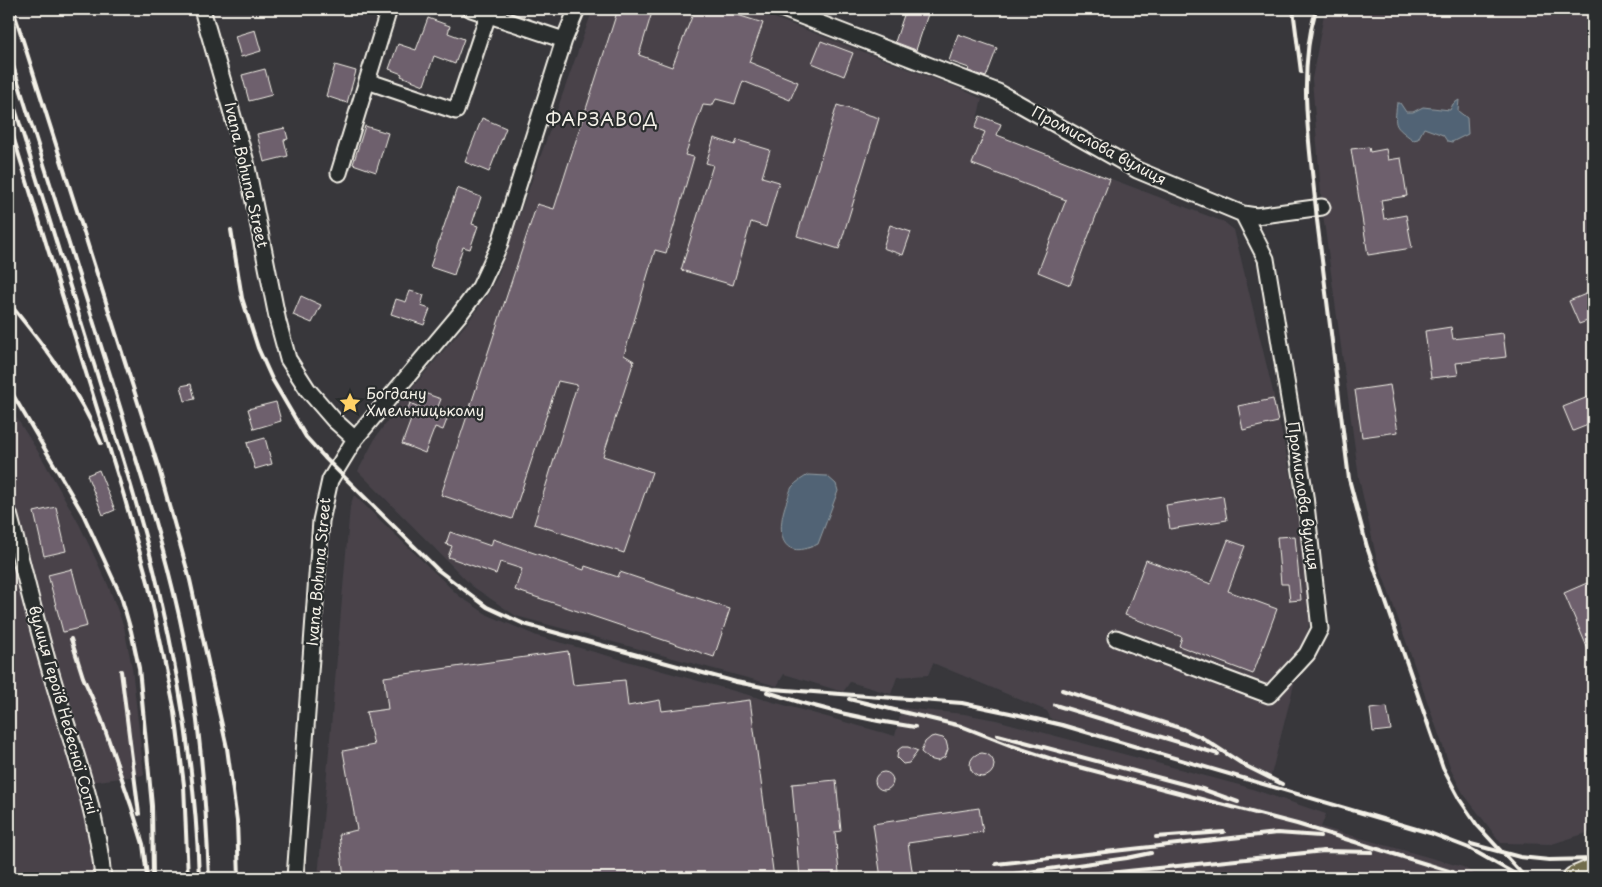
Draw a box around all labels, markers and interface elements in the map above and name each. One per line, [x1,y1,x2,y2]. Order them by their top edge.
street label: Промислова вулиця [1028,99,1171,190]
street label: Ivana Bohuna Street [220,100,275,250]
district label: ФАРЗАВОД [546,105,658,132]
place label: Богдану Хмельницькому [366,381,484,421]
place icon: Богдану Хмельницькому [337,390,363,416]
street label: Промислова вулиця [1283,420,1326,571]
street label: Ivana Bohuna Street [300,497,335,647]
street label: вулиця Героїв Небесної Сотні [24,603,105,817]

